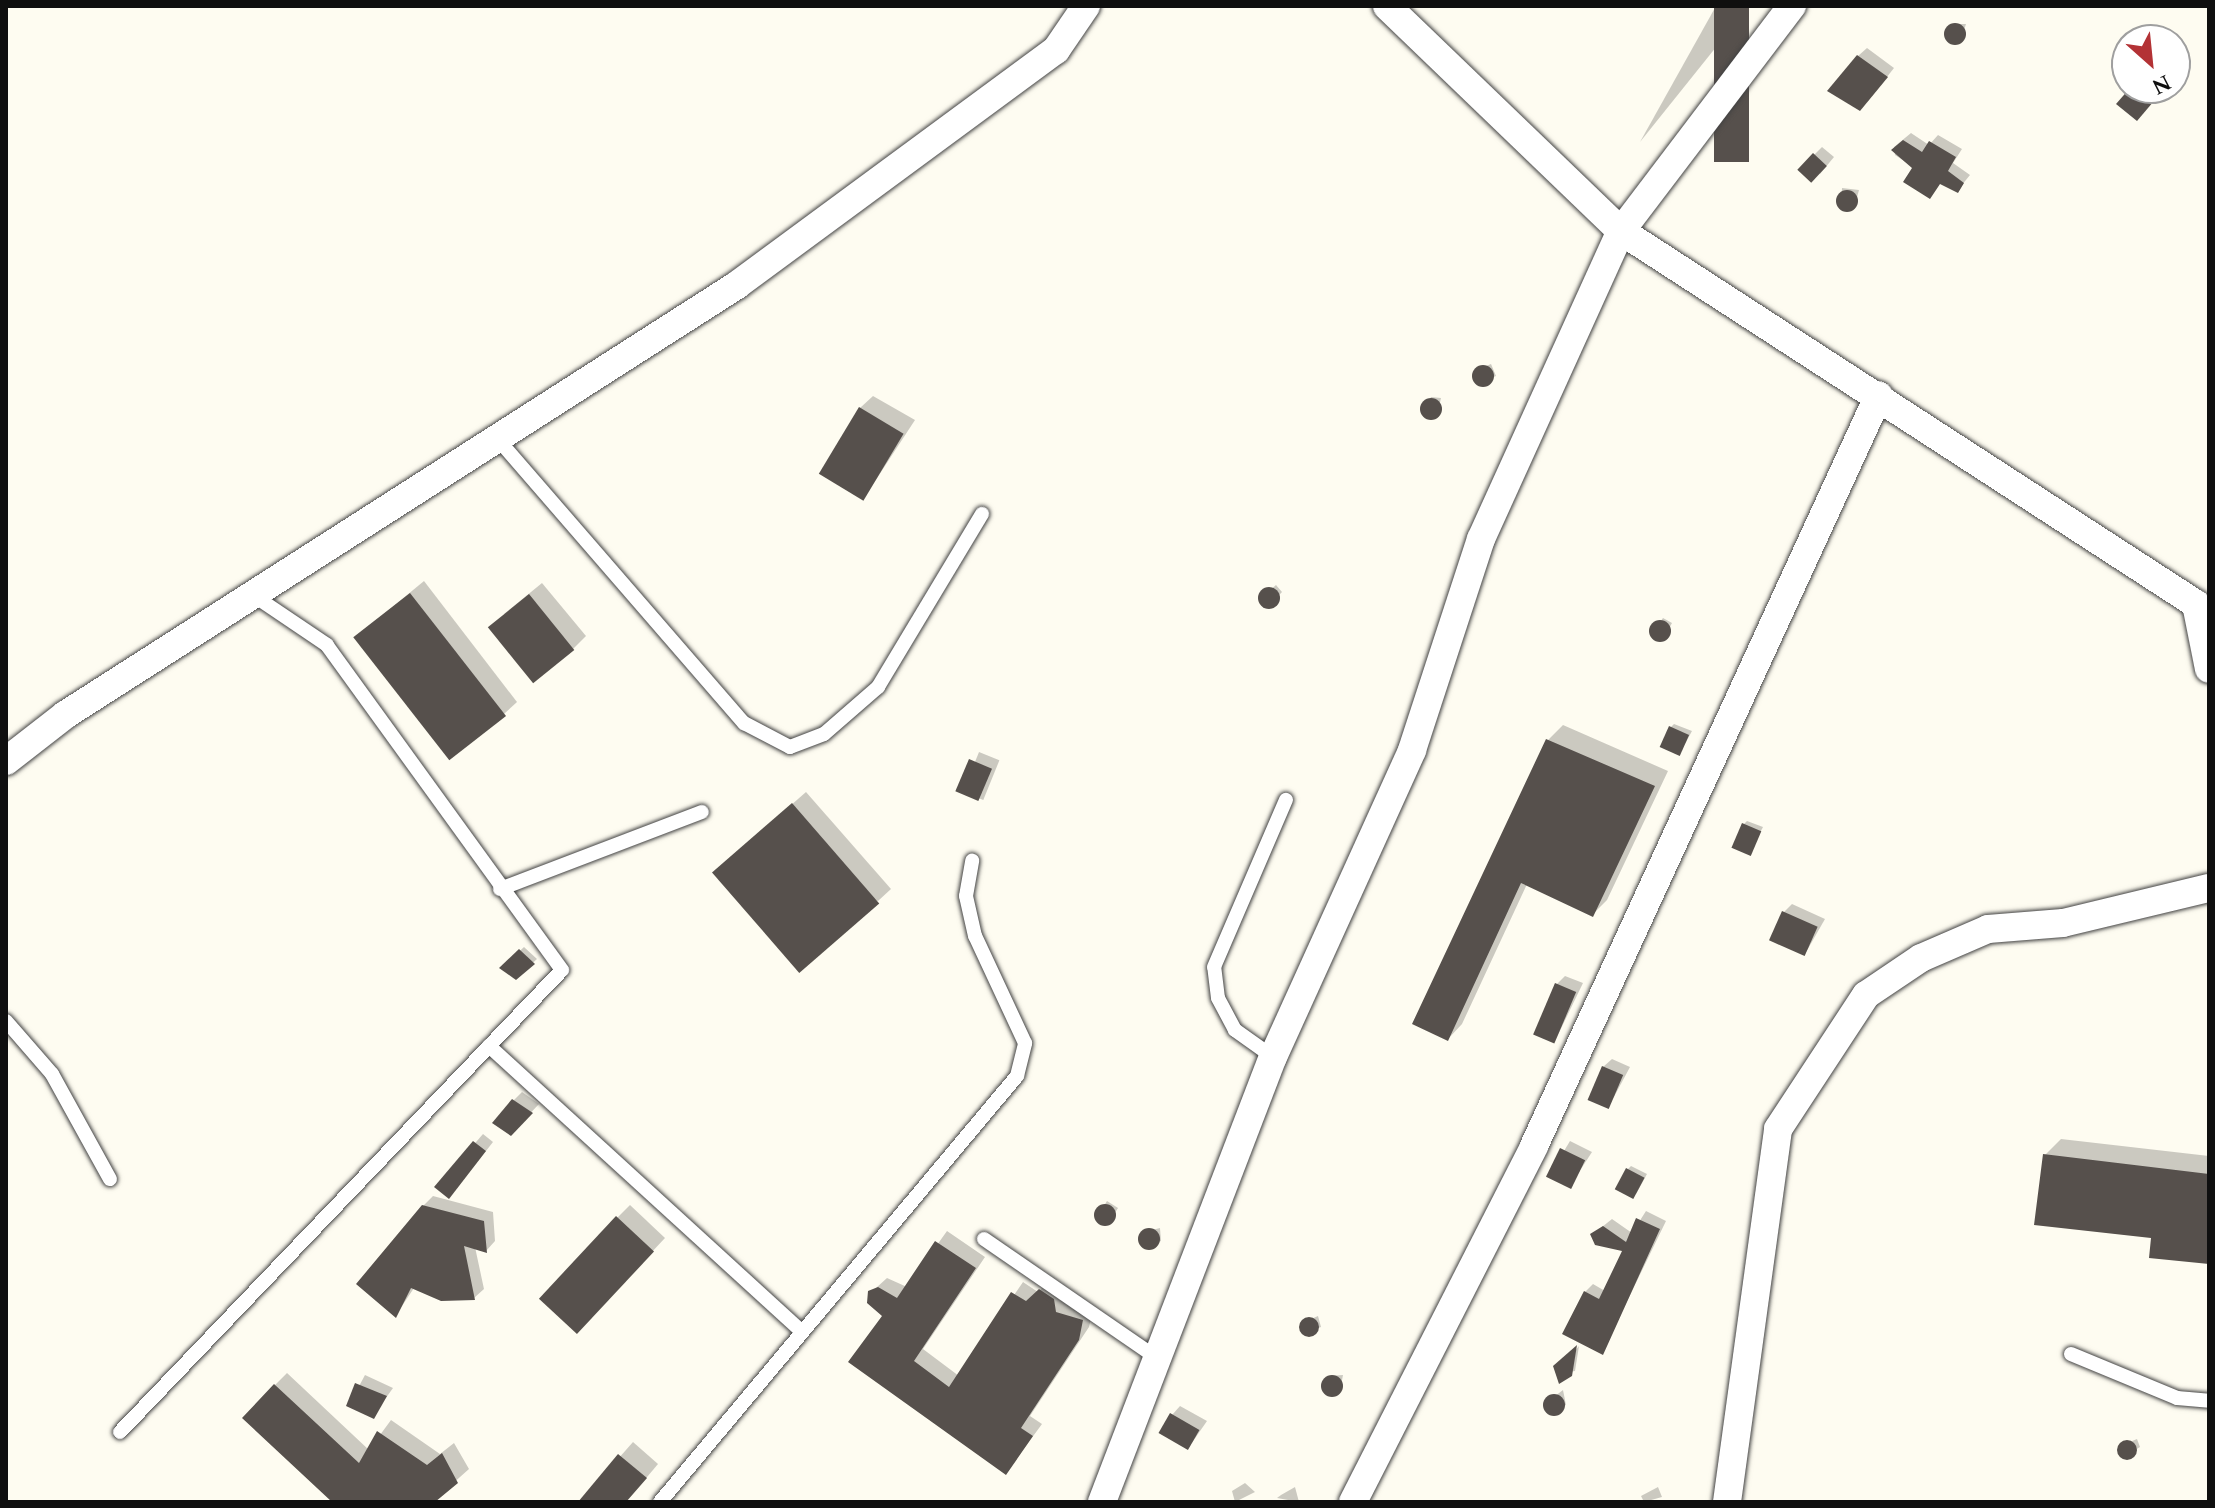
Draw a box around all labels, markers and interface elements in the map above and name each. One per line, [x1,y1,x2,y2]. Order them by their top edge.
north arrow [2111,24,2191,104]
text: N [2146,65,2177,103]

